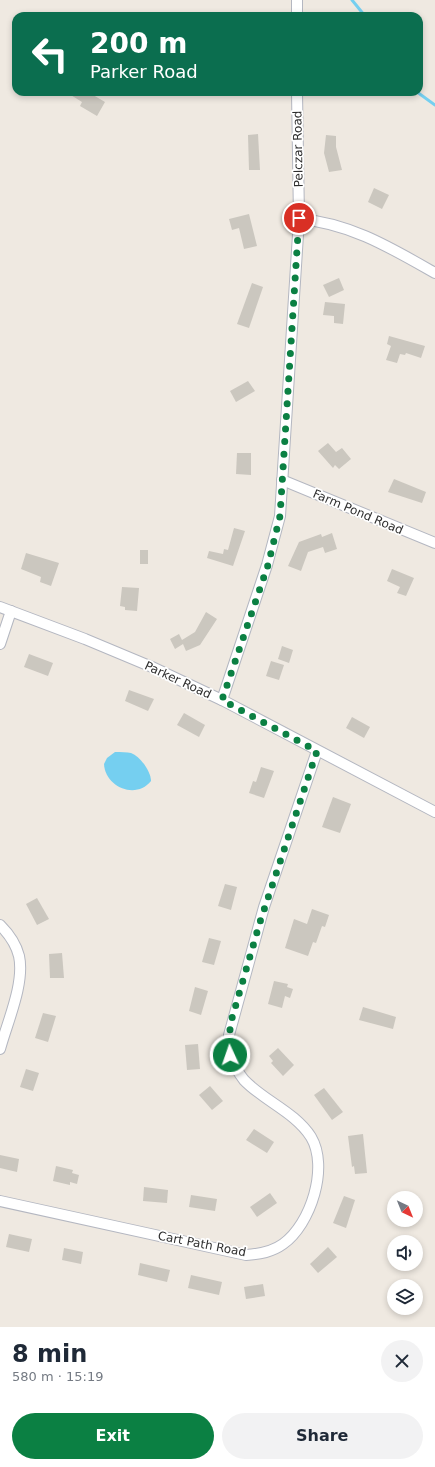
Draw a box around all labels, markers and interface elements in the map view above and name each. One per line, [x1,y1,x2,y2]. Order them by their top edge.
text: 200 m [90,27,187,60]
icon: left [24,28,76,80]
text: Parker Road [90,61,198,82]
street label: Pelczar Road [290,111,306,187]
pin [282,201,316,235]
icon: arrive [288,207,310,229]
street label: Farm Pond Road [311,487,405,537]
street label: Parker Road [143,658,213,702]
position arrow [209,1034,251,1076]
north arrow [387,1191,423,1227]
map controls [387,1191,423,1315]
street label: Cart Path Road [157,1229,247,1259]
button: sound [387,1235,423,1271]
button: layers [387,1279,423,1315]
text: 8 min [12,1340,87,1368]
button: close [381,1340,423,1382]
text: 580 m · 15:19 [12,1369,103,1384]
button: Exit [12,1413,214,1459]
button: Share [222,1413,423,1459]

